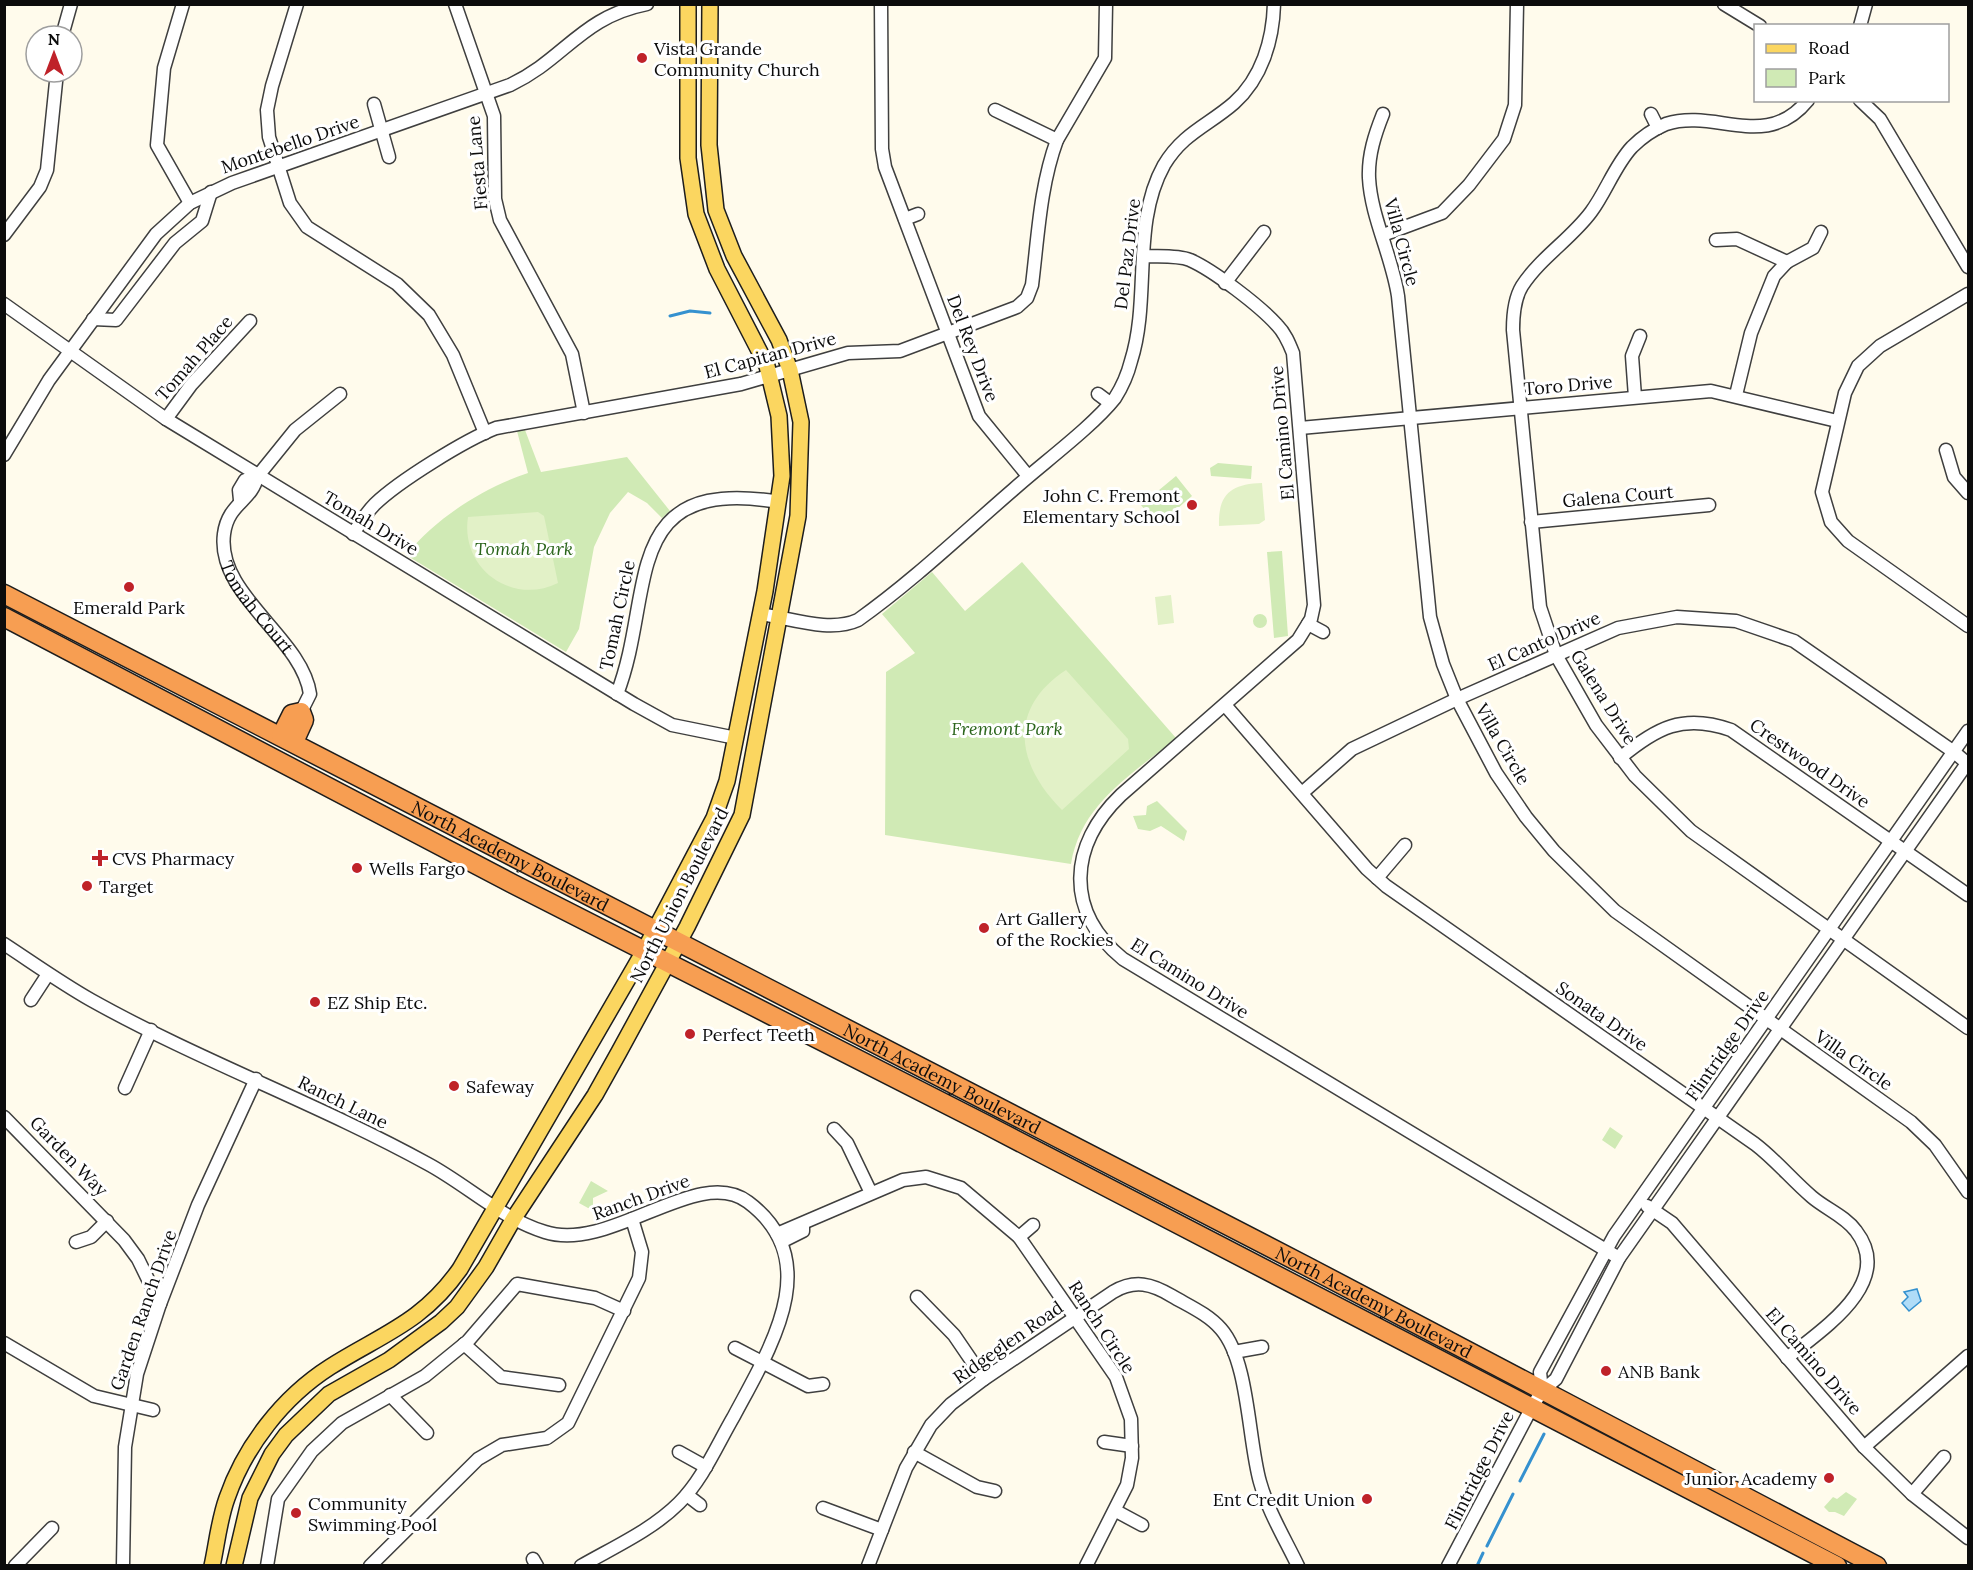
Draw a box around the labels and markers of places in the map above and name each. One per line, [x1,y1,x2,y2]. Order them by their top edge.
place label: Vista Grande Community Church [653,37,820,81]
marker: Vista Grande Community Church [635,51,649,65]
place label: John C. Fremont Elementary School [1022,484,1180,528]
marker: John C. Fremont Elementary School [1185,498,1199,512]
marker: Emerald Park [122,580,136,594]
place label: Emerald Park [73,596,185,619]
place label: CVS Pharmacy [112,847,235,870]
marker: CVS Pharmacy [93,851,107,865]
place label: Wells Fargo [369,857,465,880]
marker: Wells Fargo [350,861,364,875]
place label: Target [99,875,154,898]
marker: Target [80,879,94,893]
place label: Art Gallery of the Rockies [995,907,1114,951]
marker: Art Gallery of the Rockies [977,921,991,935]
place label: EZ Ship Etc. [327,991,428,1014]
marker: EZ Ship Etc. [308,995,322,1009]
place label: Perfect Teeth [702,1023,815,1046]
marker: Perfect Teeth [683,1027,697,1041]
place label: Safeway [466,1075,535,1098]
marker: Safeway [447,1079,461,1093]
place label: ANB Bank [1617,1360,1700,1383]
marker: ANB Bank [1599,1364,1613,1378]
place label: Junior Academy [1683,1467,1817,1490]
marker: Junior Academy [1822,1471,1836,1485]
place label: Ent Credit Union [1213,1488,1355,1511]
place label: Community Swimming Pool [308,1492,437,1536]
marker: Ent Credit Union [1360,1492,1374,1506]
marker: Community Swimming Pool [289,1506,303,1520]

